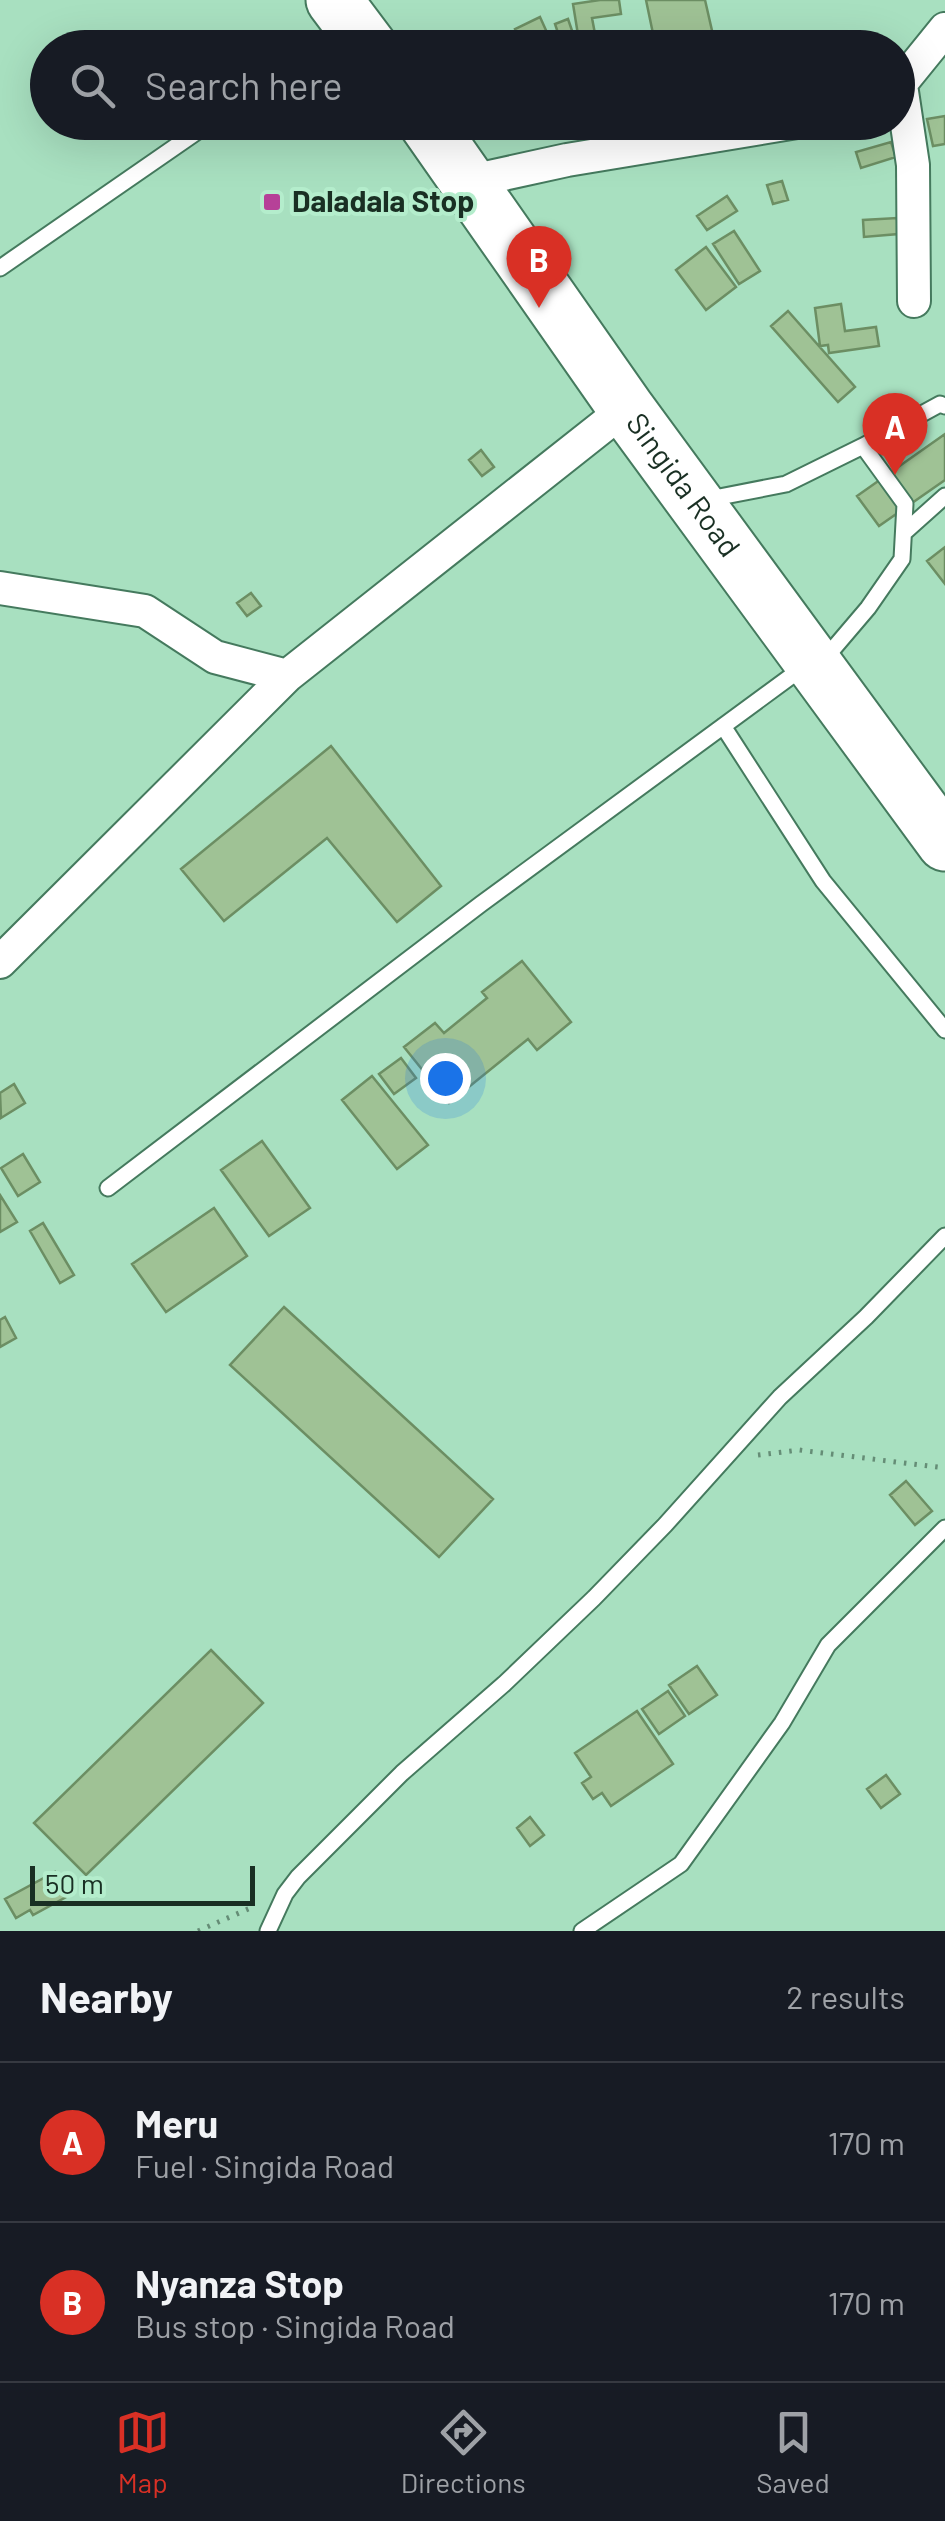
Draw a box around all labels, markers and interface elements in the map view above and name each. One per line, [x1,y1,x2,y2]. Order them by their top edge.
search box [30,30,915,140]
icon: search [65,58,120,113]
text: Search here [145,62,343,108]
place label: Daladala Stop [292,182,474,218]
marker: Daladala Stop [261,191,283,213]
pin: B [506,226,572,308]
pin: A [862,392,928,475]
street label: Singida Road [620,405,749,563]
your location [420,1053,471,1104]
scale bar [30,1861,255,1906]
text: 50 m [45,1866,104,1900]
text: Nearby [40,1971,173,2021]
text: 2 results [786,1977,905,2015]
text: Meru [135,2100,218,2146]
text: A [62,2123,83,2161]
text: 170 m [828,2123,905,2161]
text: Fuel · Singida Road [135,2146,394,2184]
text: Nyanza Stop [135,2260,344,2306]
text: B [63,2283,82,2321]
text: 170 m [828,2283,905,2321]
text: Bus stop · Singida Road [135,2306,455,2344]
tab: Map [115,2405,170,2499]
tab: Directions [401,2405,526,2499]
tab: Saved [756,2405,830,2499]

